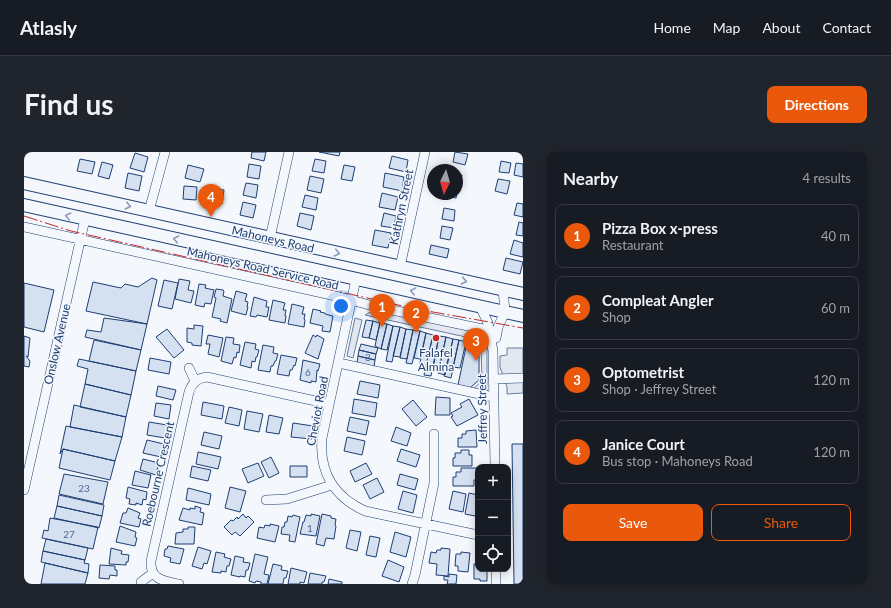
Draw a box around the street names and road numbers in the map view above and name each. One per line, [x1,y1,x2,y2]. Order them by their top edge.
street label: Kathryn Street [386,167,416,246]
street label: Mahoneys Road [230,222,316,256]
street label: Mahoneys Road Service Road [186,243,340,293]
street label: Onslow Avenue [40,302,74,386]
street label: Jeffrey Street [474,373,490,444]
street label: Cheviot Road [303,375,331,447]
street label: Roebourne Crescent [139,419,178,528]

